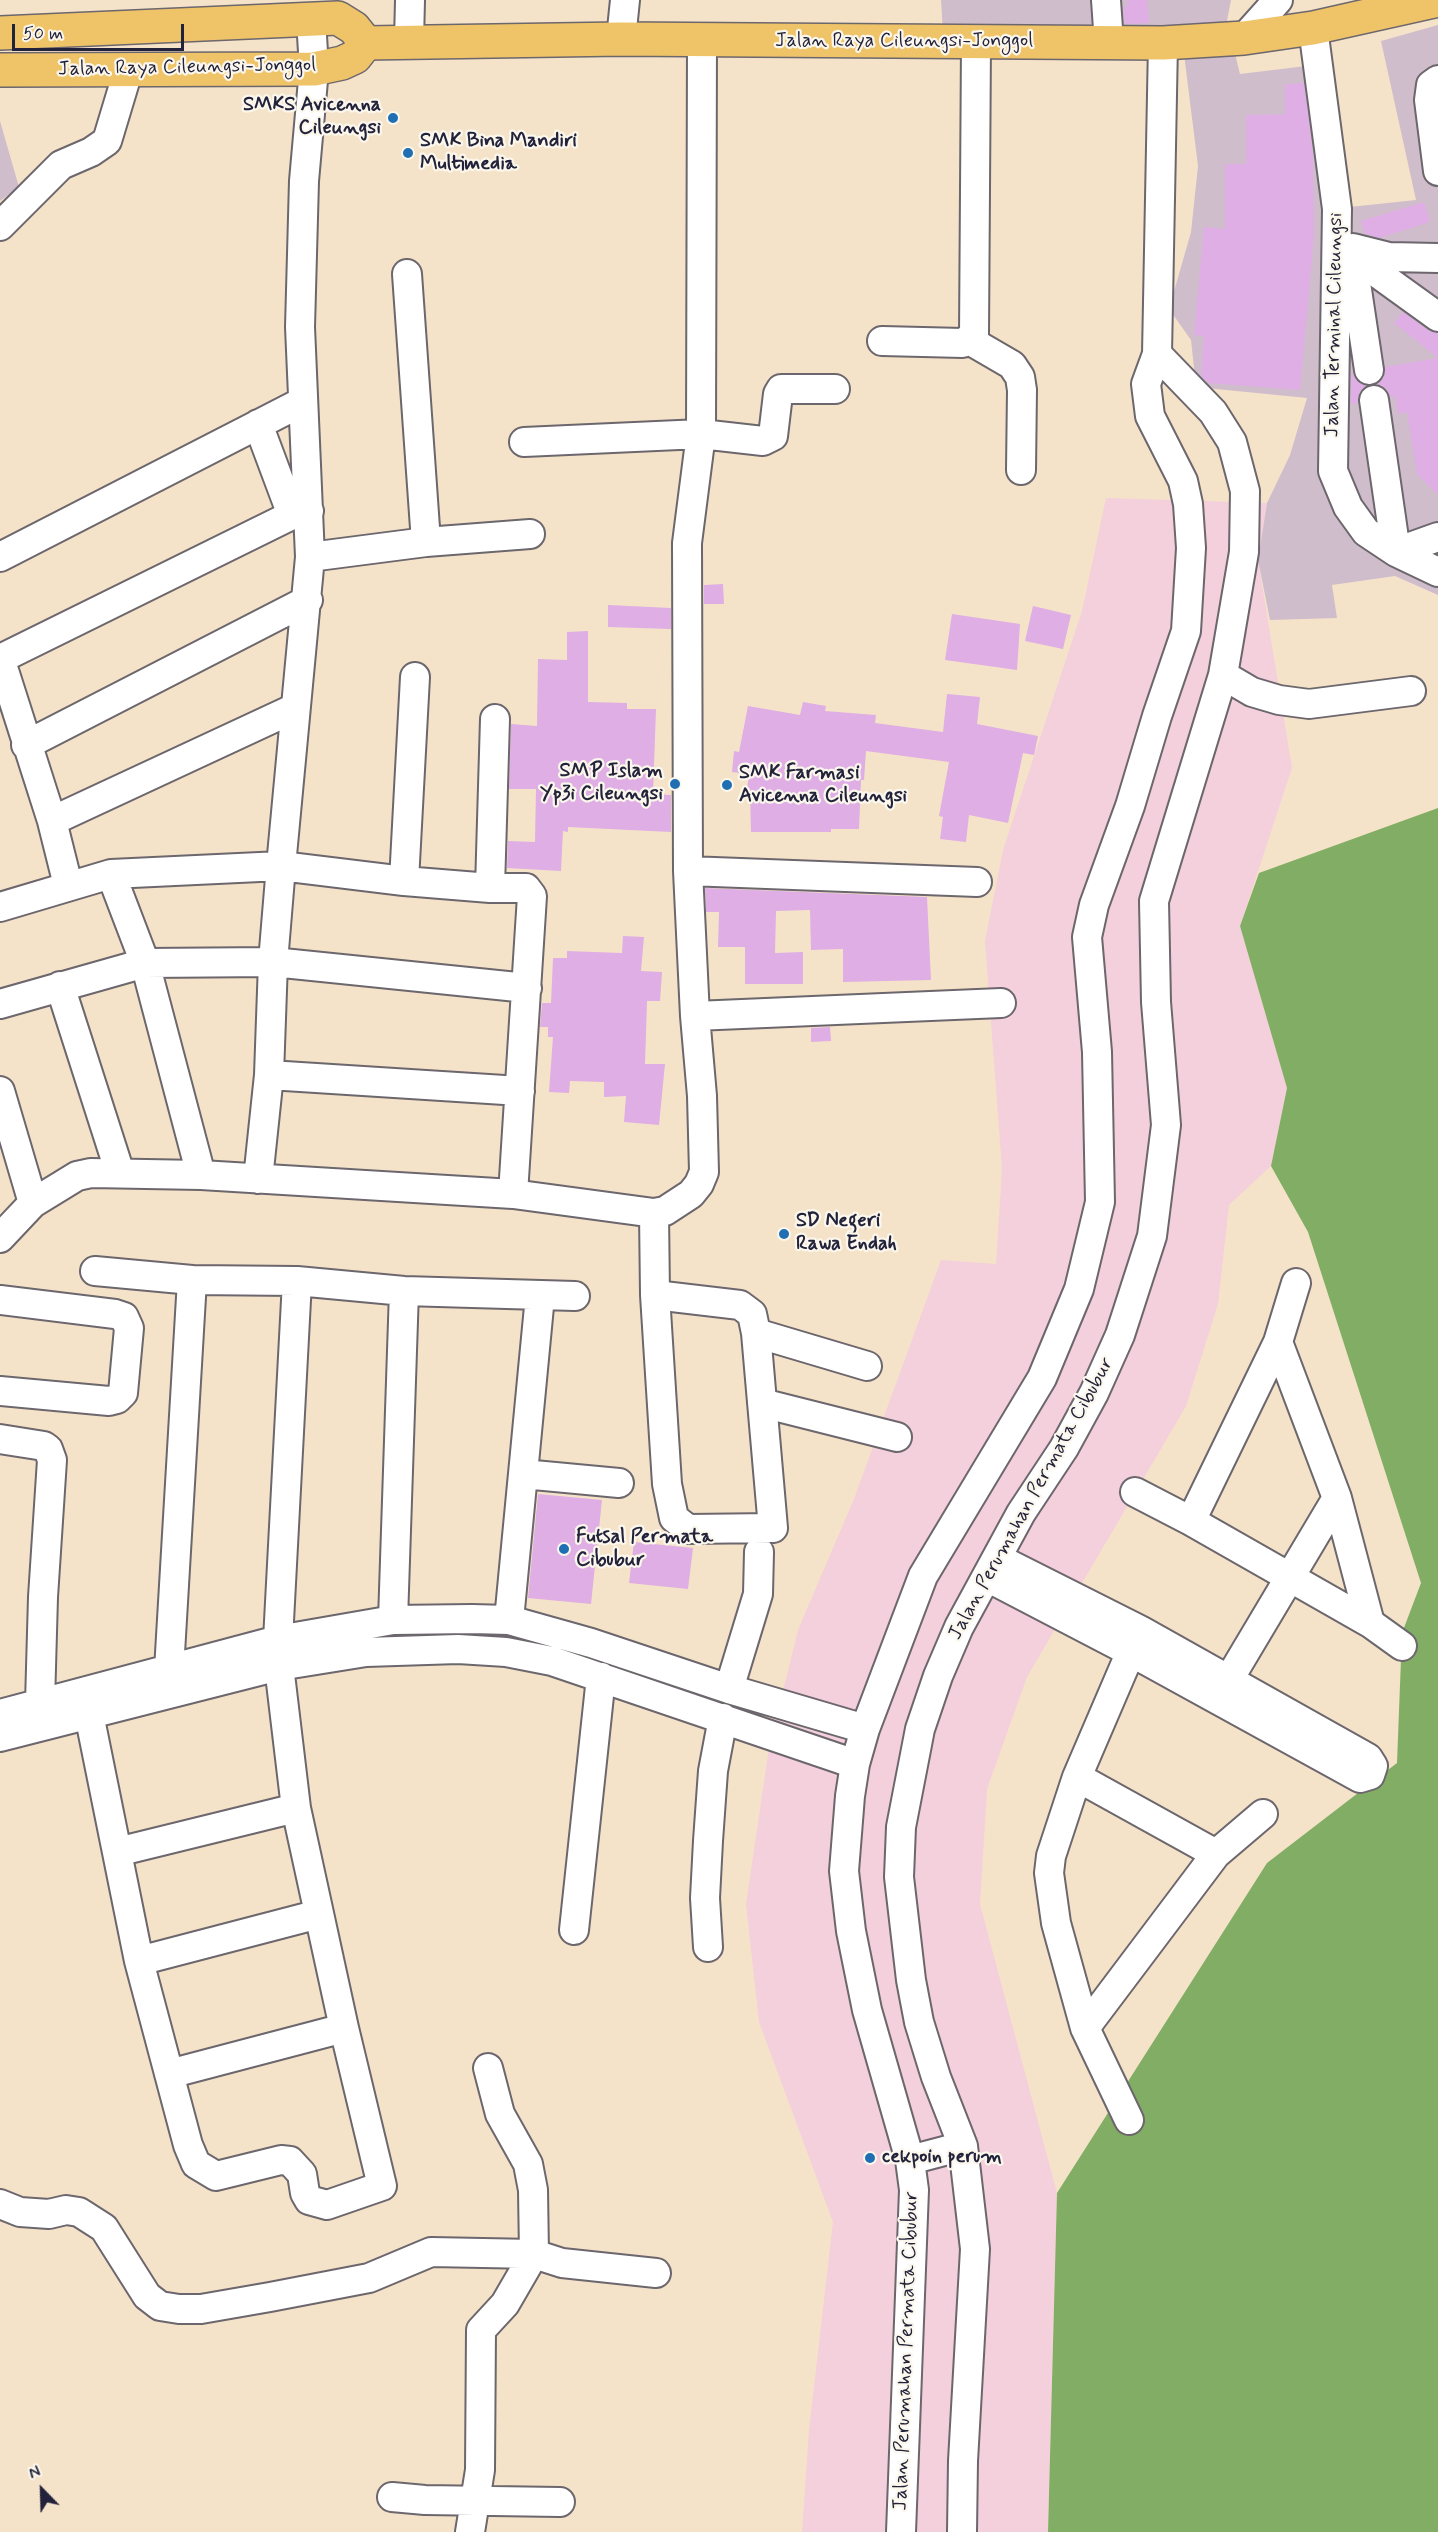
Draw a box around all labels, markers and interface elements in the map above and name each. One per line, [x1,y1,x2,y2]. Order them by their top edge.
scale bar [15,12,188,50]
text: 50 m [23,22,63,46]
street label: Jalan Raya Cileungsi-Jonggol [775,30,1033,54]
street label: Jalan Raya Cileungsi-Jonggol [58,54,316,82]
place label: SMKS Avicenna Cileungsi [243,94,381,141]
marker: SMKS Avicenna Cileungsi [386,111,400,125]
place label: SMK Bina Mandiri Multimedia [420,130,577,177]
marker: SMK Bina Mandiri Multimedia [401,146,415,160]
street label: Jalan Terminal Cileungsi [1321,212,1349,438]
place label: SMP Islam Yp3i Cileungsi [540,760,663,807]
place label: SMK Farmasi Avicenna Cileungsi [739,762,907,809]
marker: SMP Islam Yp3i Cileungsi [668,777,682,791]
marker: SMK Farmasi Avicenna Cileungsi [720,778,734,792]
place label: SD Negeri Rawa Endah [796,1210,897,1257]
marker: SD Negeri Rawa Endah [777,1227,791,1241]
street label: Jalan Perumahan Permata Cibubur [944,1353,1120,1645]
place label: Futsal Permata Cibubur [576,1526,713,1573]
marker: Futsal Permata Cibubur [557,1542,571,1556]
place label: cekpoin perum [882,2146,1002,2170]
marker: cekpoin perum [863,2151,877,2165]
street label: Jalan Perumahan Permata Cibubur [889,2191,925,2511]
north arrow [12,2460,72,2520]
text: N [26,2461,44,2485]

